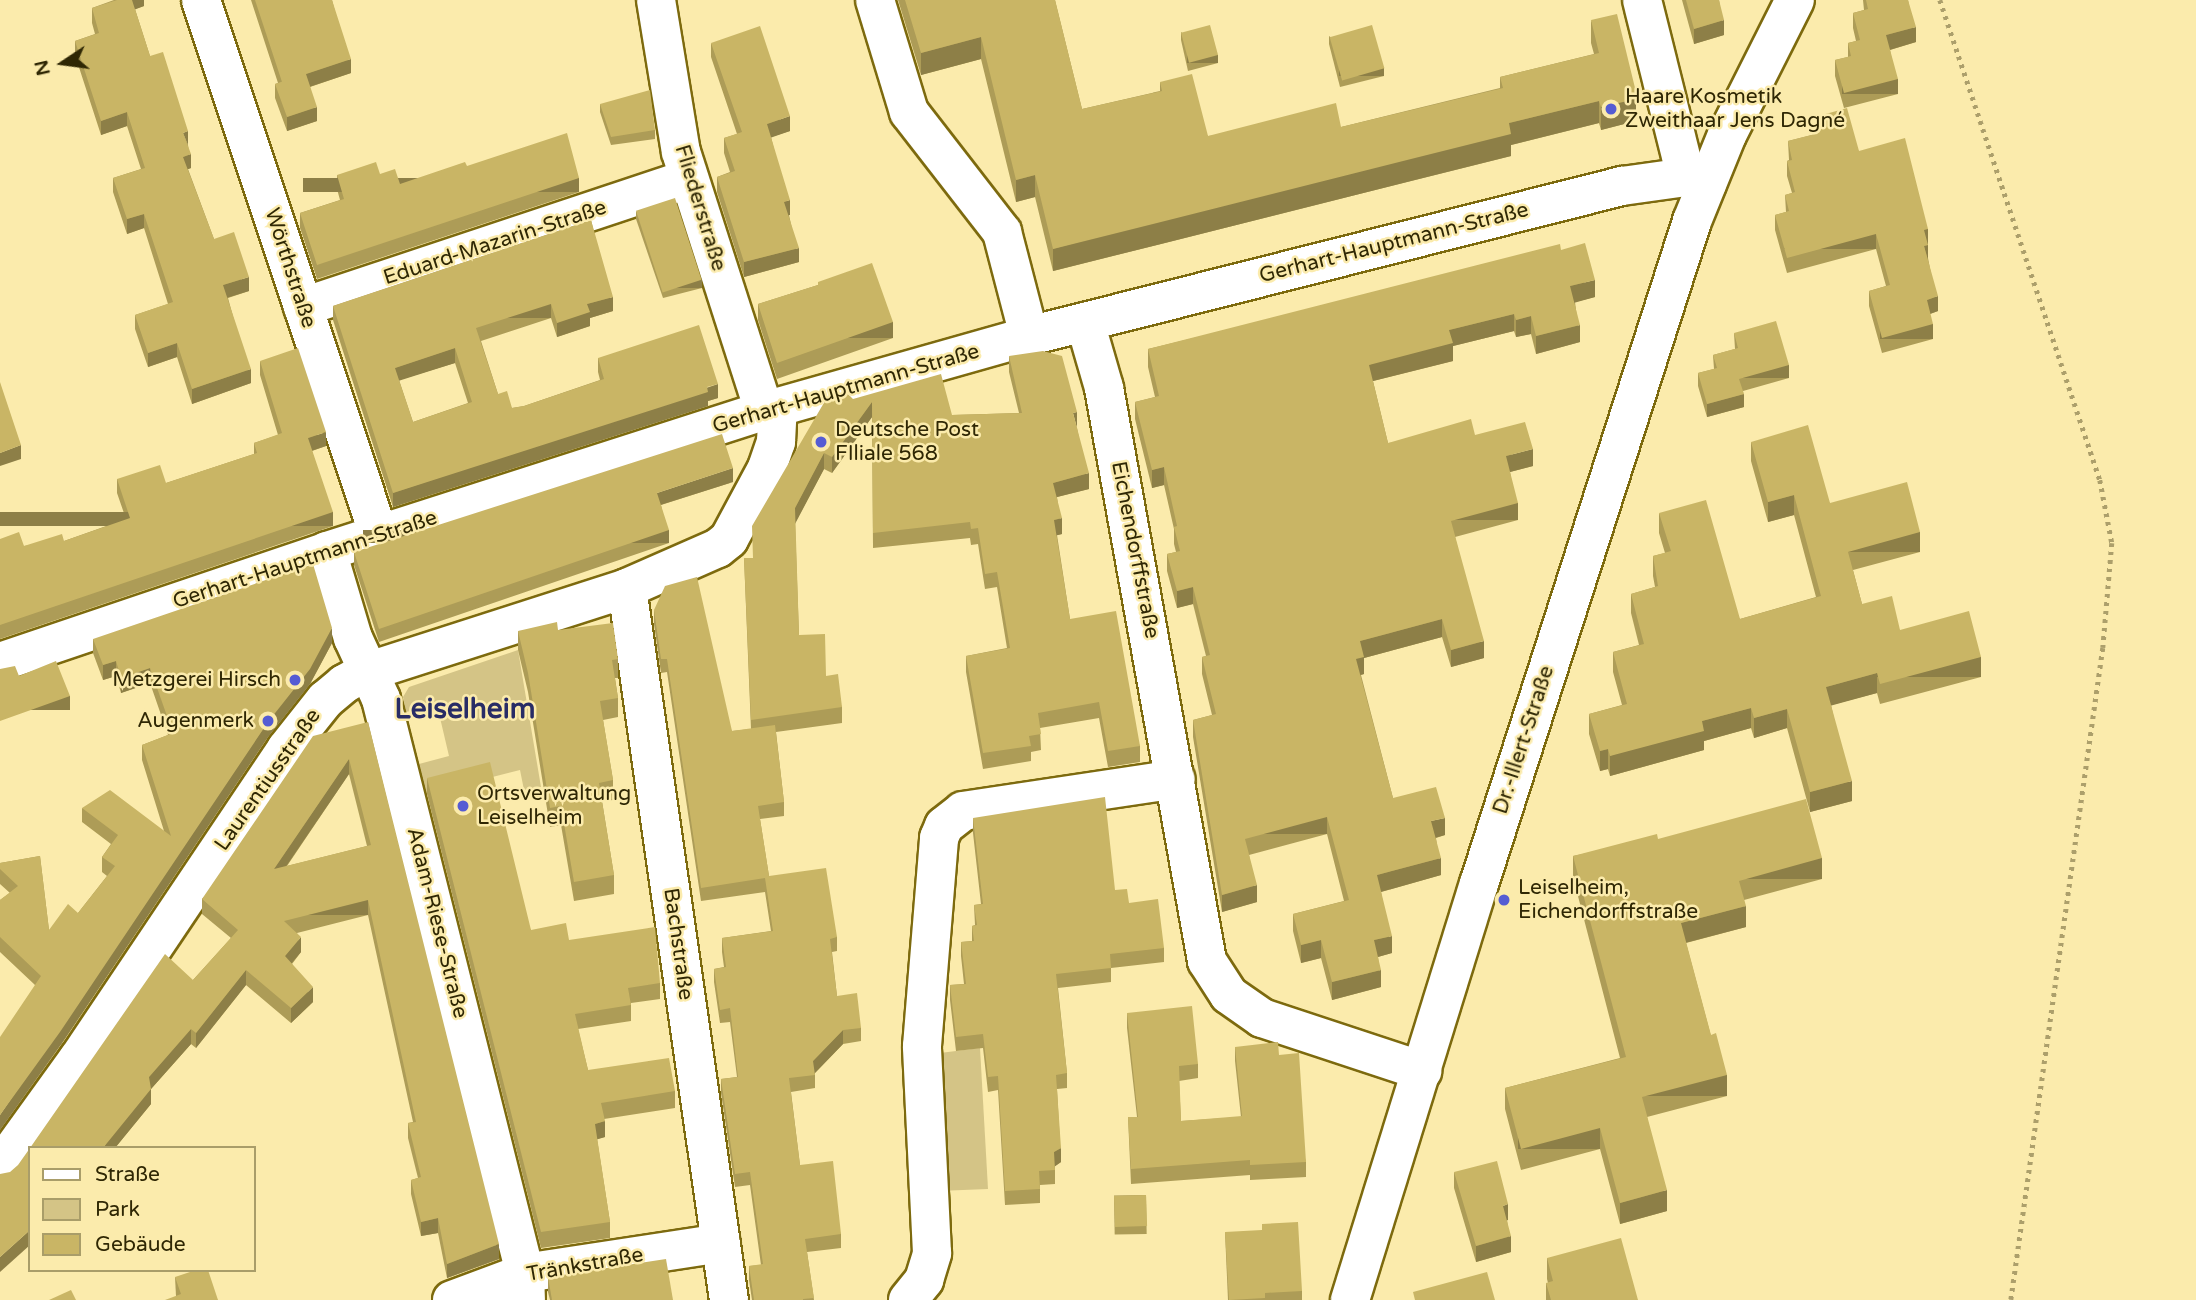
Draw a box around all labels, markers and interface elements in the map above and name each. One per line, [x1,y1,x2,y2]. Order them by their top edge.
north arrow [28,28,98,98]
text: N [30,58,55,78]
place label: Haare Kosmetik Zweithaar Jens Dagné [1625,84,1845,134]
marker: Haare Kosmetik Zweithaar Jens Dagné [1603,101,1619,117]
street label: Fliederstraße [669,142,731,274]
street label: Eduard-Mazarin-Straße [380,195,610,291]
street label: Gerhart-Hauptmann-Straße [1257,197,1531,289]
street label: Wörthstraße [259,205,321,331]
street label: Gerhart-Hauptmann-Straße [710,339,982,439]
place label: Deutsche Post FIliale 568 [835,417,979,467]
marker: Deutsche Post FIliale 568 [813,434,829,450]
street label: Eichendorffstraße [1105,459,1165,641]
street label: Gerhart-Hauptmann-Straße [170,505,440,615]
street label: Dr.-Illert-Straße [1488,663,1560,817]
place label: Metzgerei Hirsch [112,667,281,693]
marker: Metzgerei Hirsch [287,672,303,688]
district label: Leiselheim [395,692,535,726]
street label: Laurentiusstraße [210,704,326,856]
place label: Augenmerk [137,708,254,734]
marker: Augenmerk [260,713,276,729]
place label: Ortsverwaltung Leiselheim [477,781,631,831]
marker: Ortsverwaltung Leiselheim [455,798,471,814]
street label: Adam-Riese-Straße [401,825,473,1021]
place label: Leiselheim, Eichendorffstraße [1518,875,1698,925]
street label: Bachstraße [658,886,698,1002]
marker: Leiselheim, Eichendorffstraße [1496,892,1512,908]
legend [28,1146,256,1272]
text: Straße [95,1162,160,1187]
text: Park [95,1197,140,1222]
text: Gebäude [95,1232,186,1257]
street label: Tränkstraße [525,1242,645,1288]

